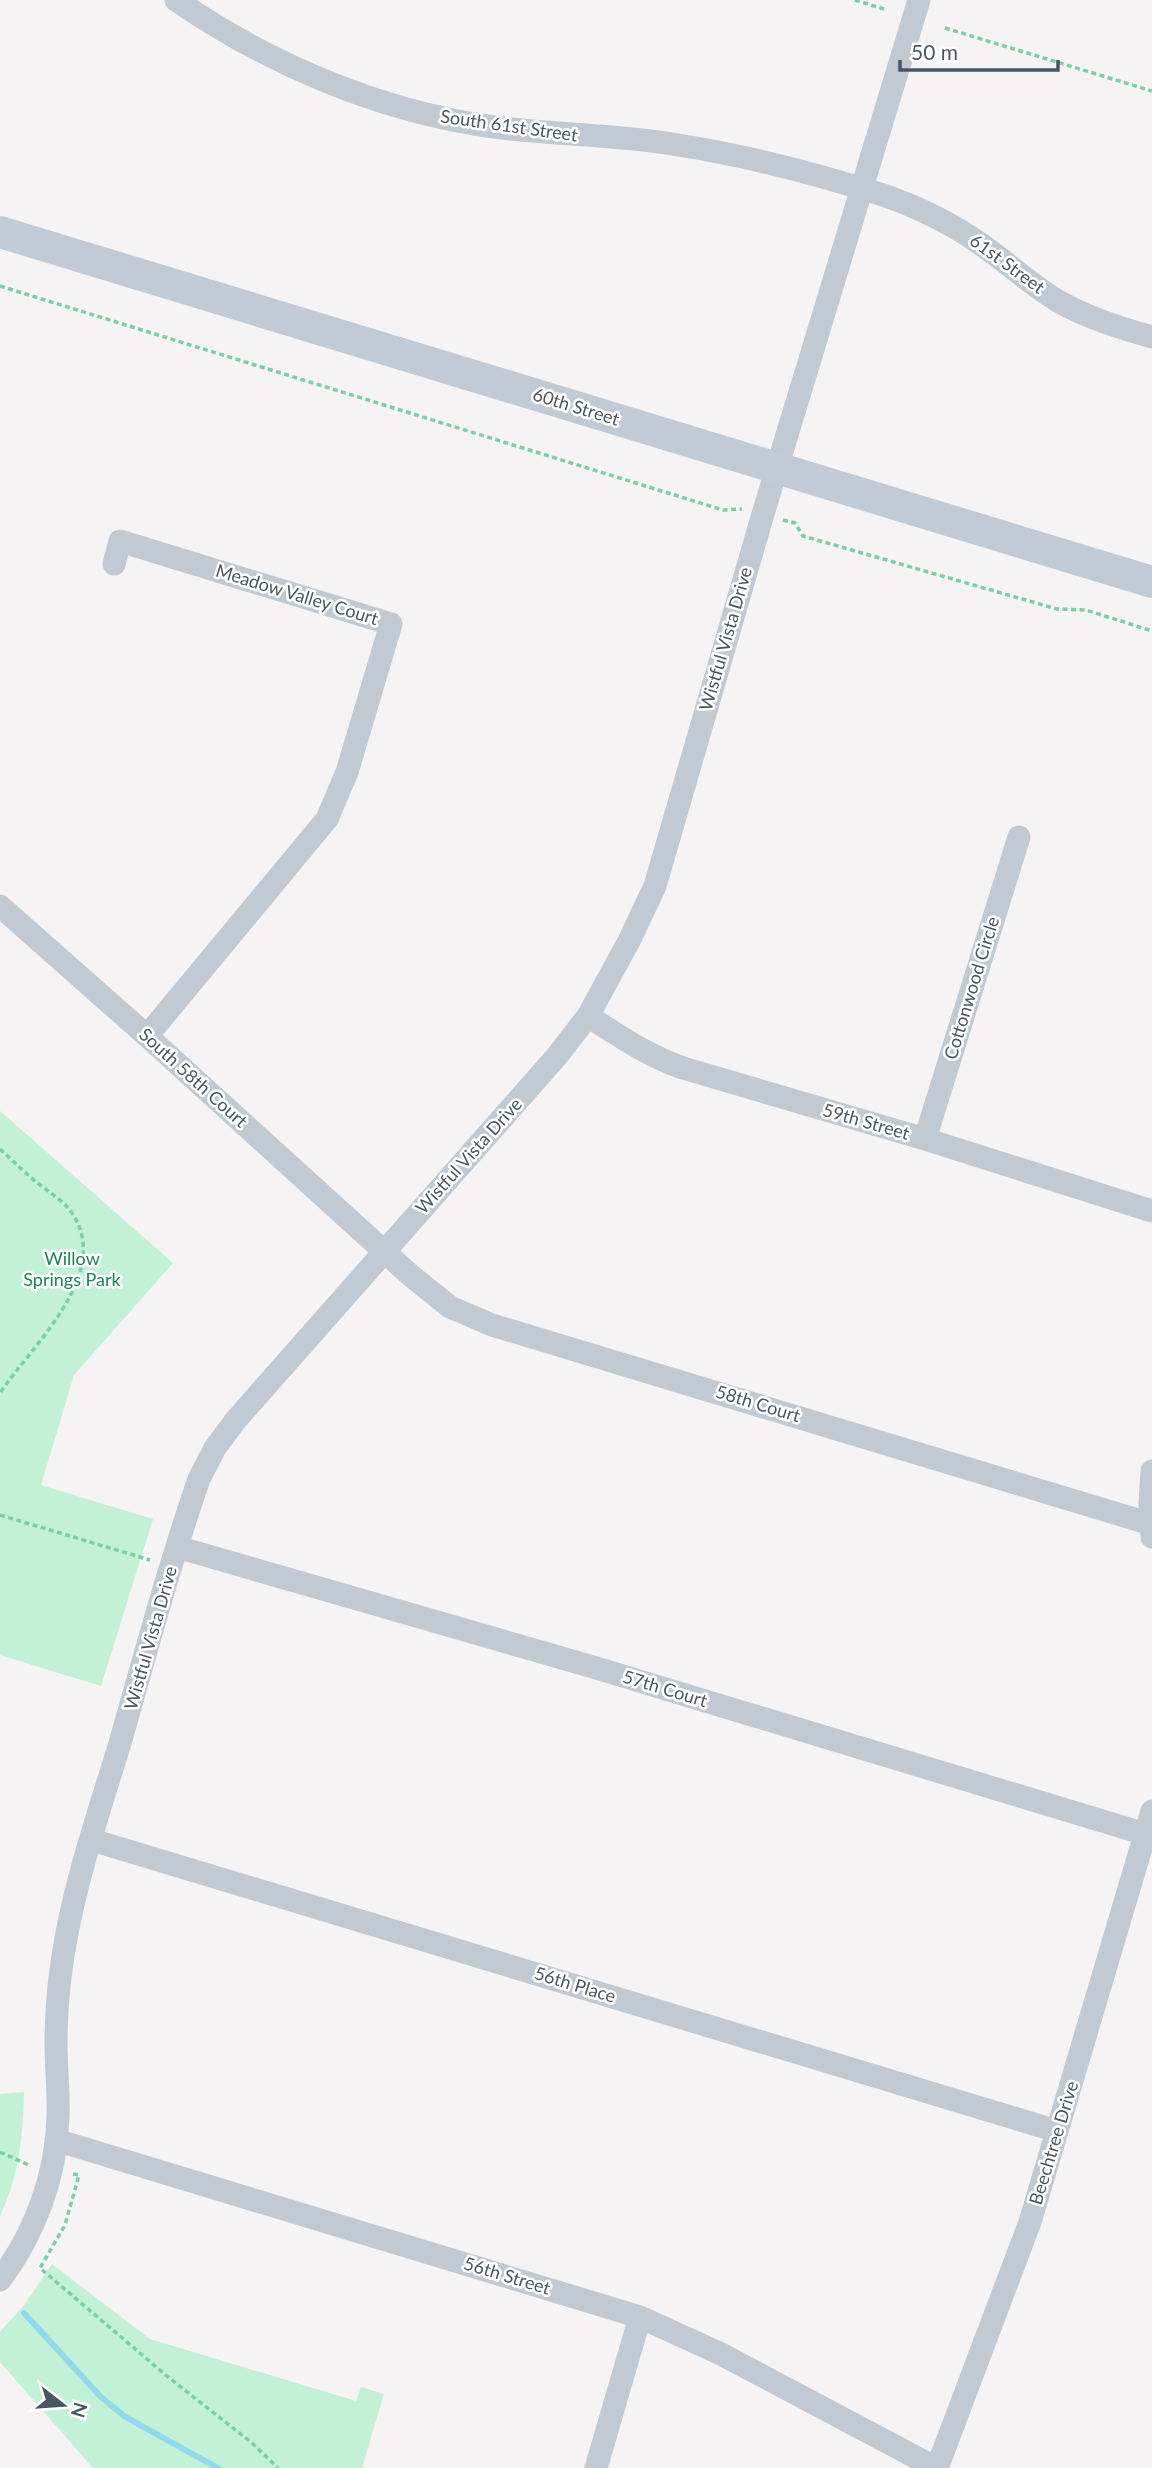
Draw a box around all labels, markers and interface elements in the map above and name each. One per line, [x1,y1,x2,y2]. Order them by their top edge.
scale bar [900,28,1058,72]
text: 50 m [911,39,958,64]
street label: South 61st Street [439,105,580,146]
street label: 61st Street [966,229,1050,298]
street label: 60th Street [530,382,623,430]
street label: Meadow Valley Court [213,559,382,629]
street label: Wistful Vista Drive [694,564,756,713]
street label: Cottonwood Circle [939,914,1003,1062]
street label: South 58th Court [135,1023,253,1132]
street label: Wistful Vista Drive [410,1093,526,1218]
street label: 59th Street [820,1098,913,1144]
park label: Willow Springs Park [23,1247,122,1290]
street label: 58th Court [713,1380,804,1426]
street label: Wistful Vista Drive [119,1563,181,1712]
street label: 57th Court [620,1665,711,1711]
street label: 56th Place [532,1961,619,2007]
street label: Beechtree Drive [1024,2078,1082,2207]
street label: 56th Street [461,2251,554,2299]
north arrow [28,2370,98,2440]
text: N [67,2400,93,2420]

